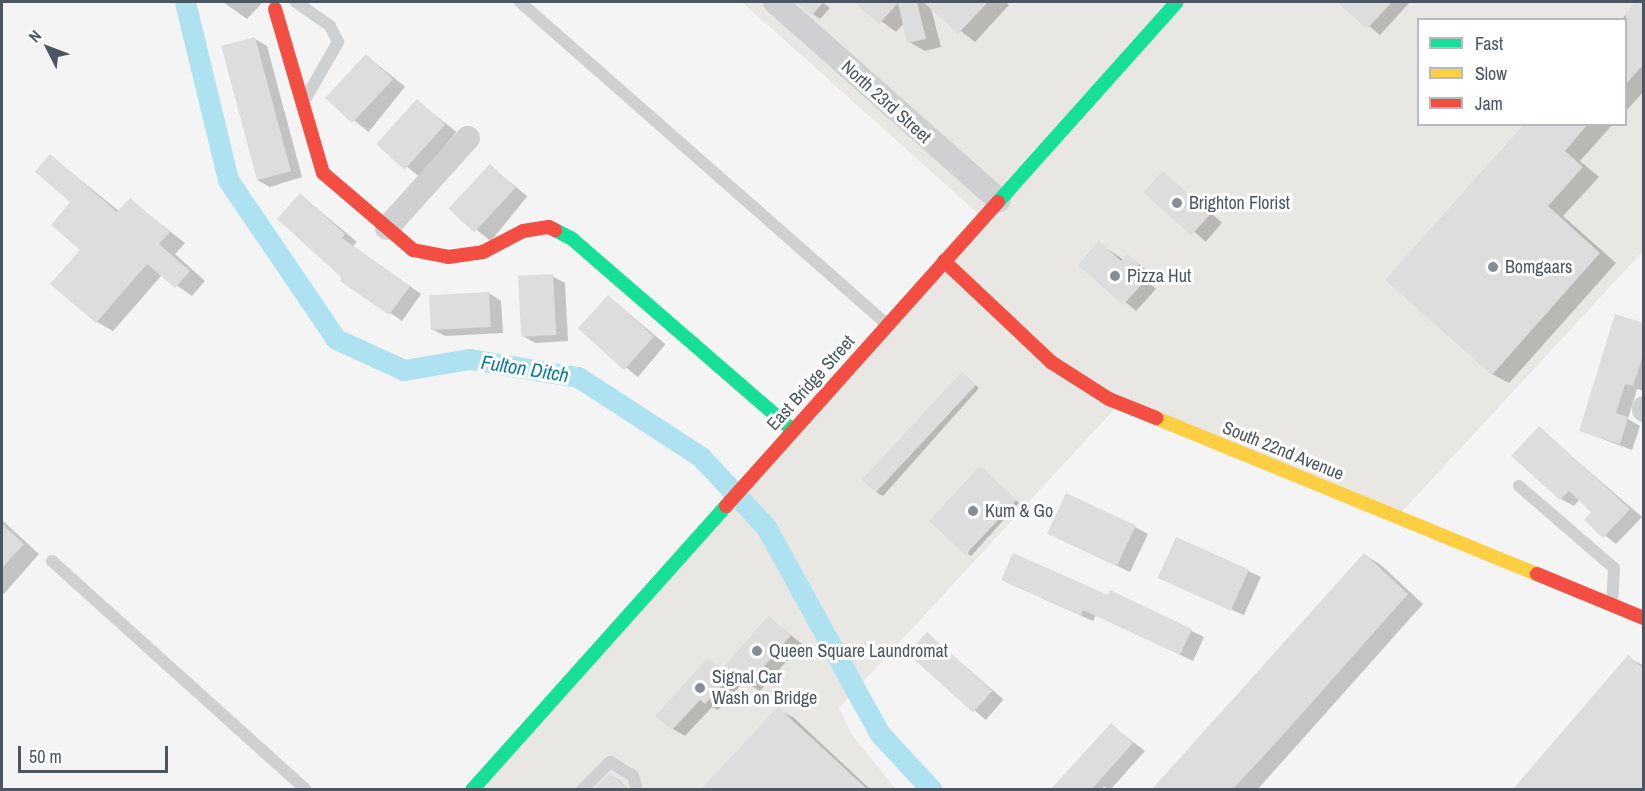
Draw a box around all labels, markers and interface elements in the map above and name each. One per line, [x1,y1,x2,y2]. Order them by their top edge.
north arrow [18,18,78,78]
legend [1417,18,1627,126]
text: N [23,25,46,47]
text: Fast [1475,31,1503,56]
street label: North 23rd Street [837,56,935,148]
text: Slow [1475,61,1507,86]
text: Jam [1475,91,1503,116]
place label: Brighton Florist [1189,192,1290,214]
marker: Brighton Florist [1170,196,1184,210]
place label: Bomgaars [1505,256,1572,278]
marker: Bomgaars [1486,260,1500,274]
place label: Pizza Hut [1127,265,1191,287]
marker: Pizza Hut [1108,269,1122,283]
street label: East Bridge Street [763,331,859,435]
water label: Fulton Ditch [479,349,571,387]
street label: South 22nd Avenue [1219,417,1347,485]
place label: Kum & Go [985,500,1053,522]
marker: Kum & Go [966,504,980,518]
place label: Queen Square Laundromat [769,640,948,662]
marker: Queen Square Laundromat [750,644,764,658]
place label: Signal Car Wash on Bridge [712,667,817,710]
marker: Signal Car Wash on Bridge [693,681,707,695]
scale bar [21,734,171,772]
text: 50 m [29,744,62,769]

